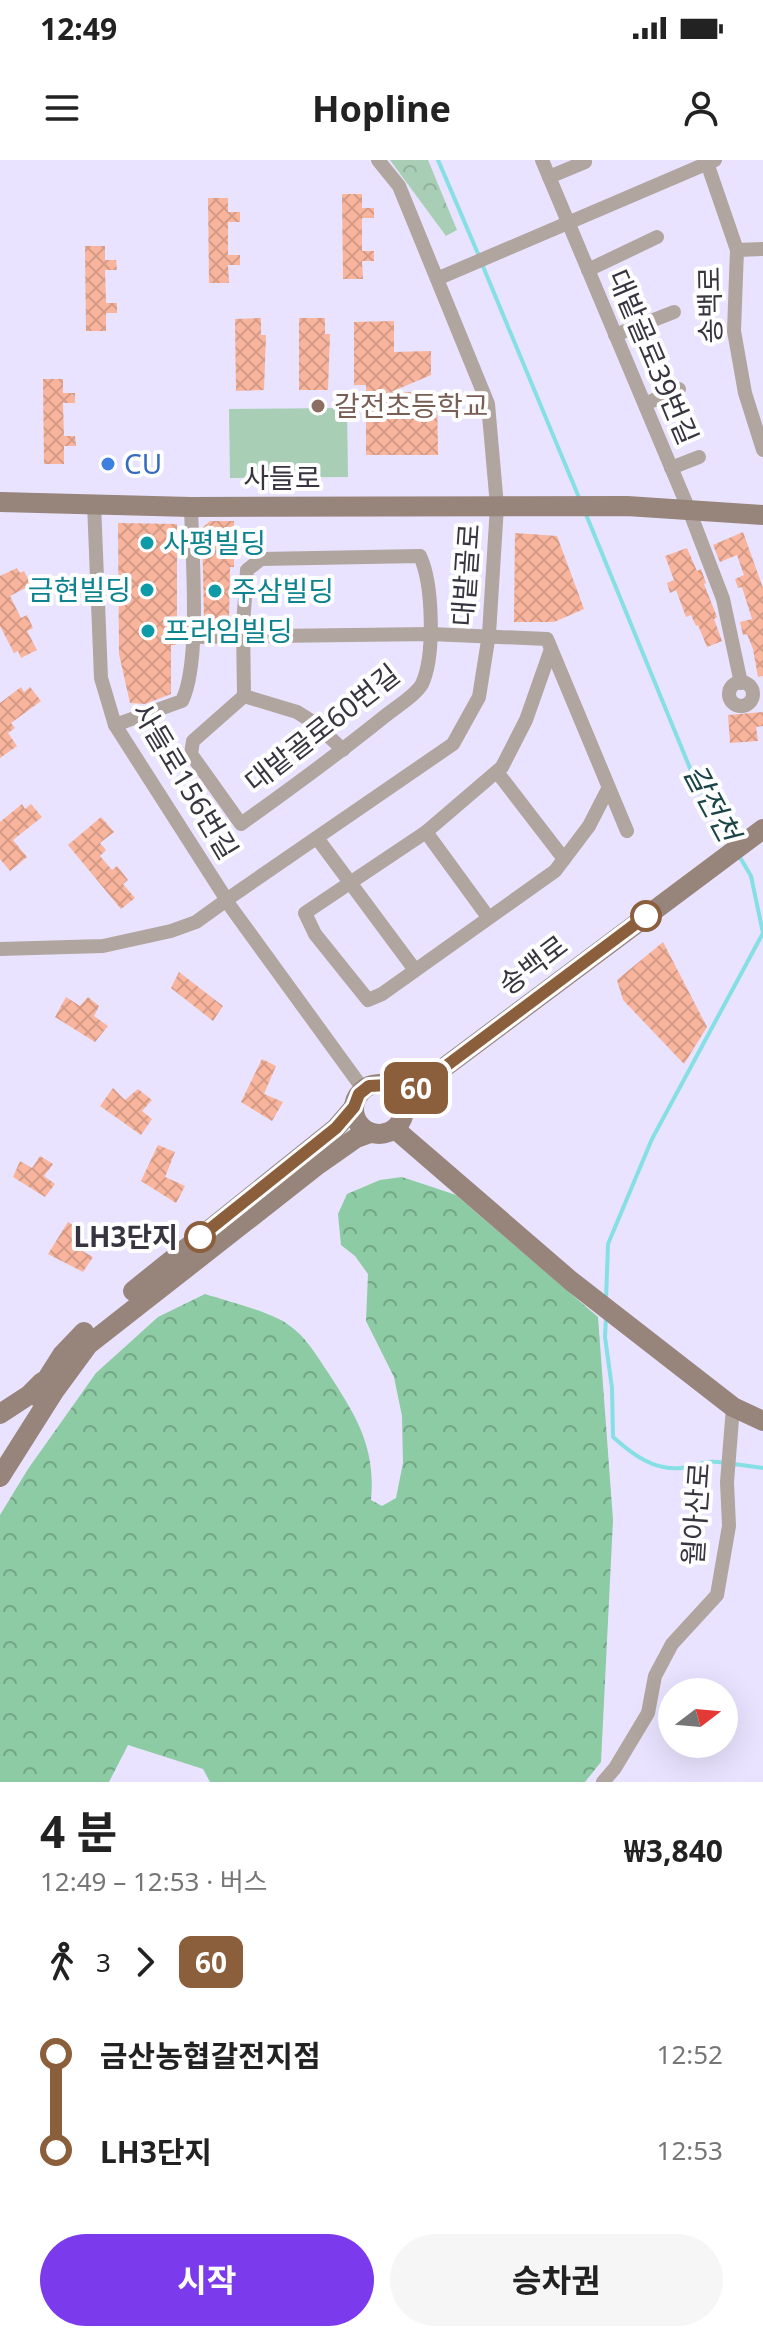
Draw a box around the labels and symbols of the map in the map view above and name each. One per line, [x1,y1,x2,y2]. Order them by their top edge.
street label: 대밭골로39번길 [600,263,708,450]
street label: 송백로 [689,266,729,344]
place label: 갈전초등학교 [334,386,489,424]
marker: 갈전초등학교 [309,397,327,415]
place label: CU [124,444,162,482]
marker: CU [99,455,117,473]
street label: 사들로 [243,458,321,496]
street label: 대밭골로 [442,522,488,628]
place label: 사평빌딩 [163,523,266,561]
marker: 사평빌딩 [138,534,156,552]
place label: 금현빌딩 [28,570,131,608]
place label: 주삼빌딩 [231,571,334,609]
marker: 금현빌딩 [138,581,156,599]
marker: 주삼빌딩 [206,582,224,600]
place label: 프라임빌딩 [164,611,293,649]
marker: 프라임빌딩 [139,622,157,640]
street label: 대밭골로60번길 [236,655,407,800]
street label: 사들로156번길 [124,695,248,866]
water label: 갈전천 [675,756,751,851]
unlabelled marker [631,901,661,931]
street label: 송백로 [490,926,575,1003]
line badge: 60 [380,1062,452,1114]
place label: LH3단지 [73,1217,178,1255]
marker: LH3단지 [185,1222,215,1252]
street label: 월아산로 [672,1461,718,1567]
north arrow [658,1678,738,1758]

